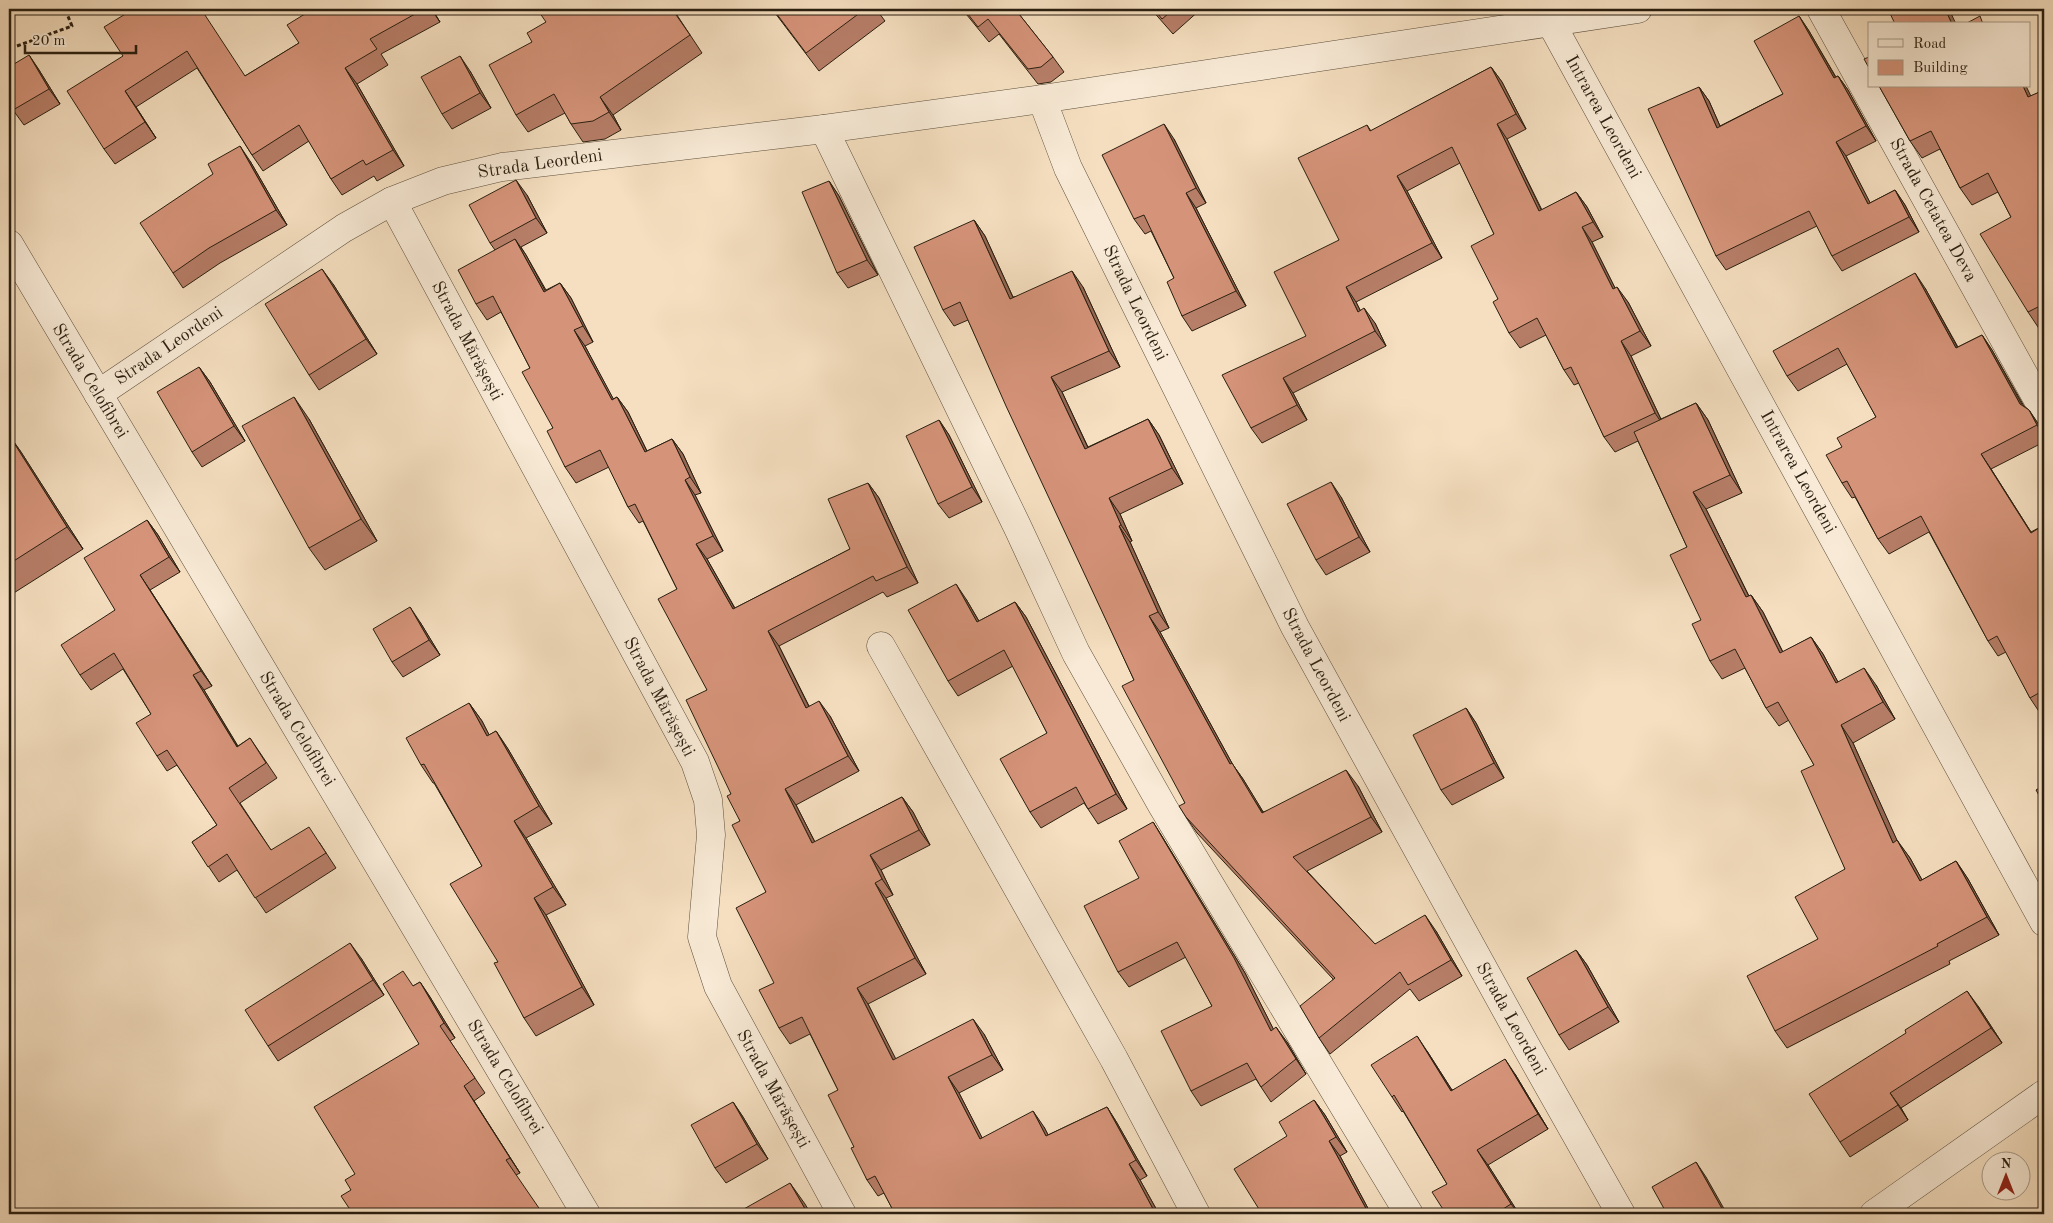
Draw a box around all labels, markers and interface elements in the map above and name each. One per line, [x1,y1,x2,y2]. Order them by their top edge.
scale bar [25,22,136,54]
legend [1868,22,2030,88]
text: 20 m [32,34,66,49]
text: Road [1913,37,1947,52]
street label: Intrarea Leordeni [1562,52,1644,182]
text: Building [1913,61,1968,76]
street label: Strada Cetatea Deva [1886,135,1980,285]
street label: Strada Leordeni [476,146,604,182]
street label: Strada Leordeni [1099,242,1171,364]
street label: Strada Mărășești [427,278,506,404]
street label: Strada Leordeni [112,303,226,389]
street label: Strada Celofibrei [49,320,131,442]
street label: Intrarea Leordeni [1757,407,1839,537]
street label: Strada Leordeni [1278,605,1354,725]
street label: Strada Mărășești [619,634,698,760]
street label: Strada Celofibrei [256,668,338,790]
street label: Strada Leordeni [1473,960,1549,1079]
street label: Strada Celofibrei [464,1016,546,1138]
street label: Strada Mărășești [732,1027,813,1152]
north arrow [1980,1150,2030,1200]
text: N [2001,1157,2012,1171]

